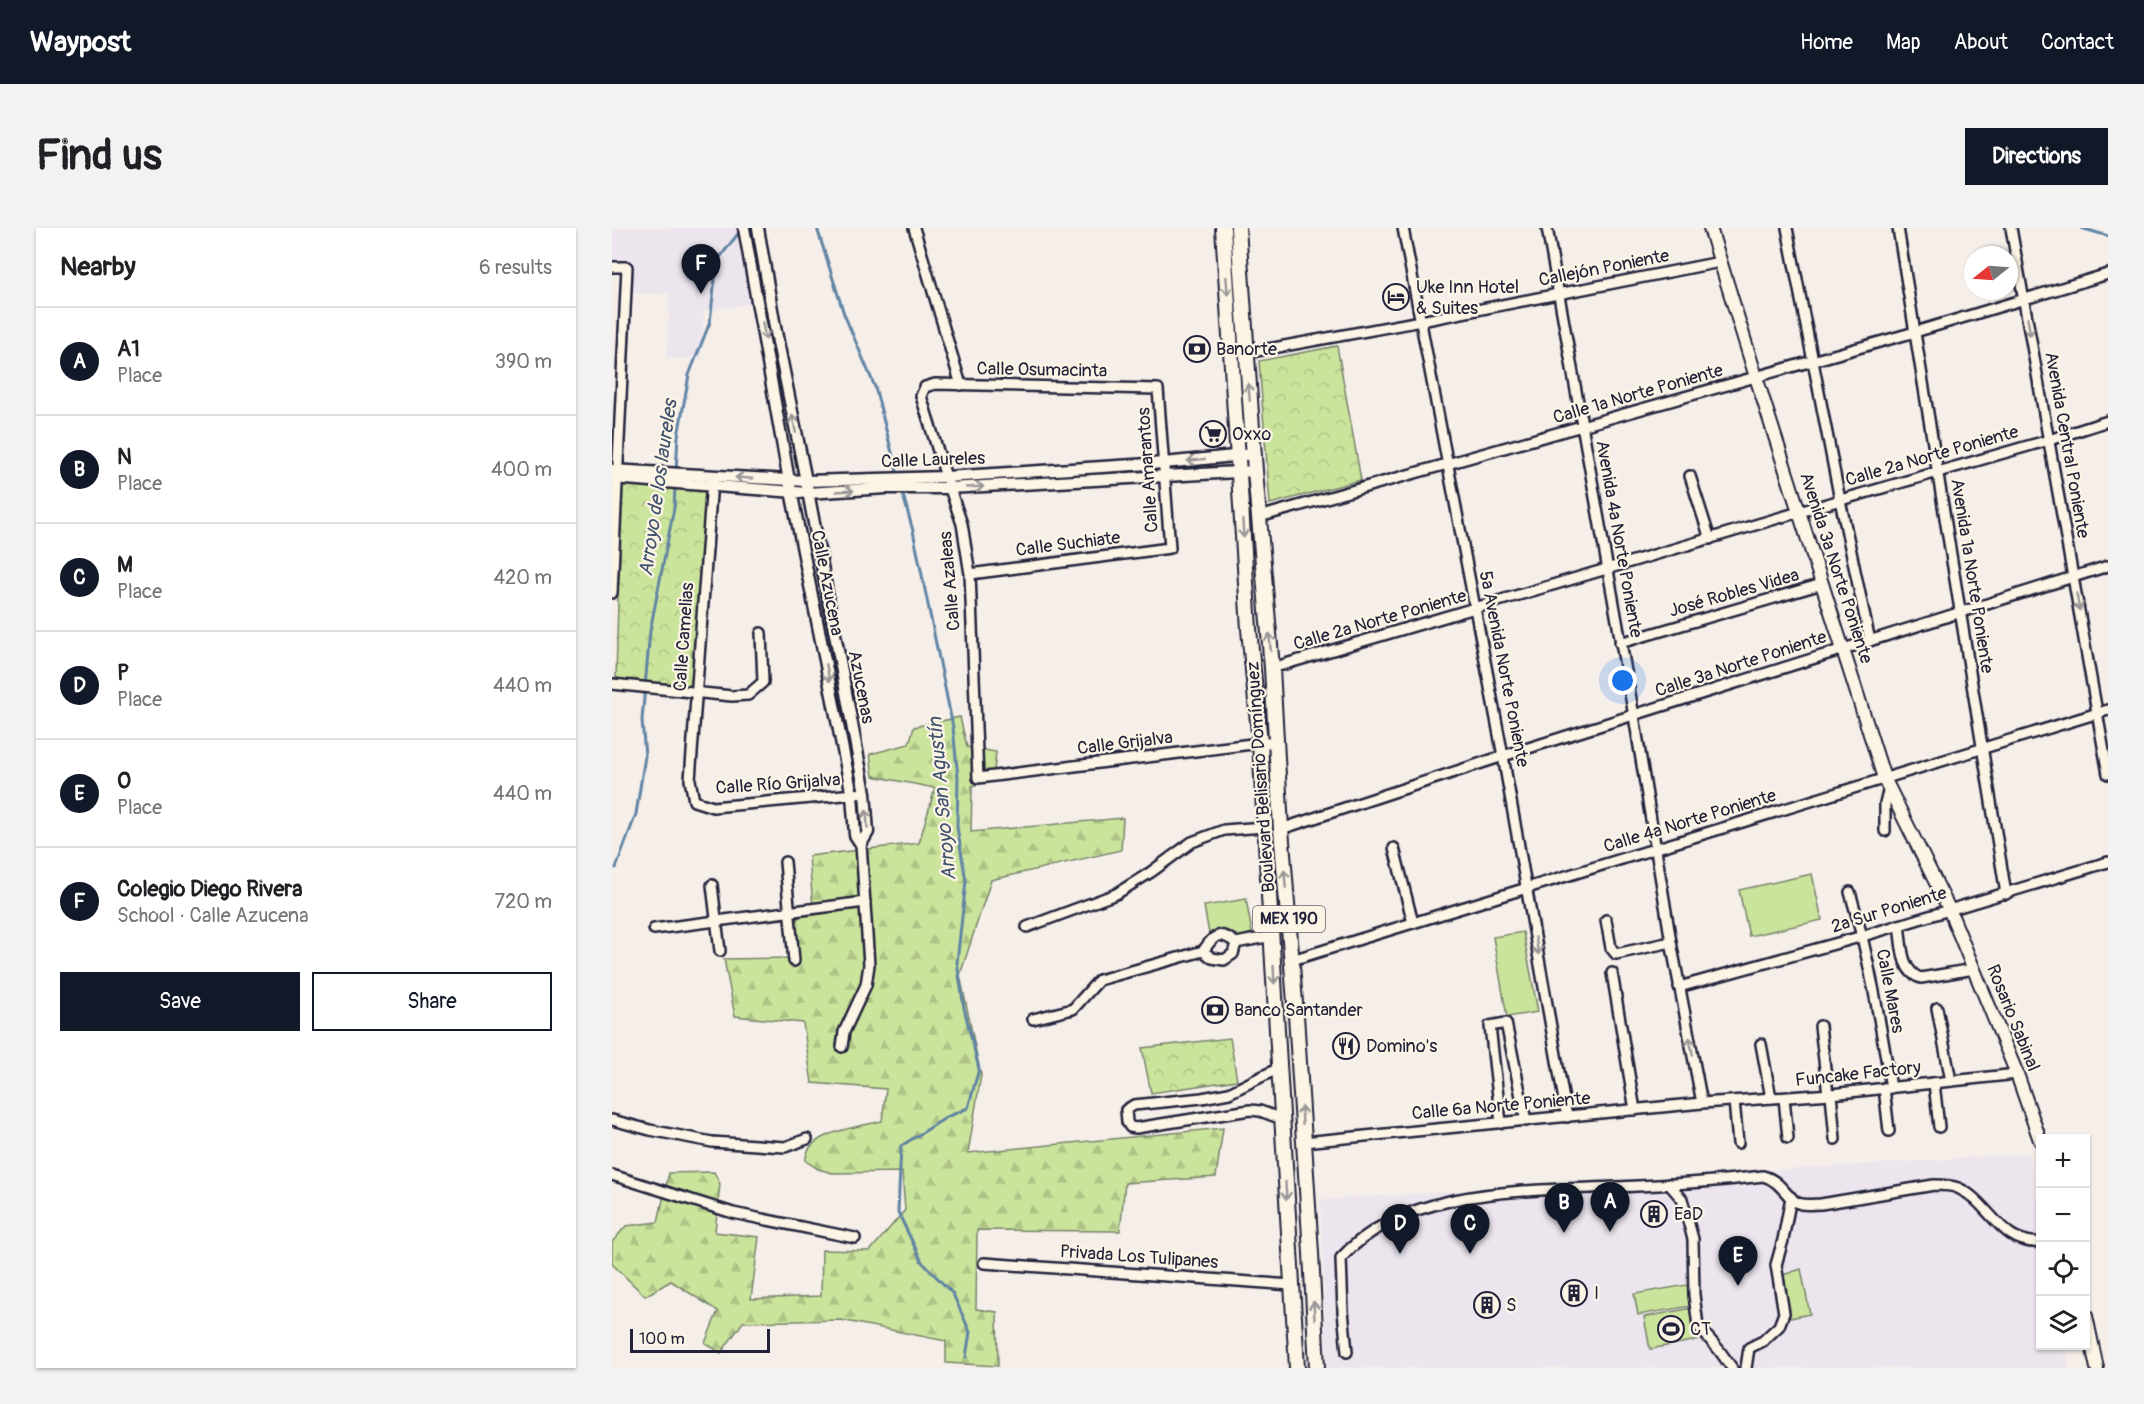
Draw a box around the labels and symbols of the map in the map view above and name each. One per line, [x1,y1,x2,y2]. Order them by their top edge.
pin: F [682,244,721,294]
street label: Callejón Poniente [1537,244,1671,292]
north arrow [1964,246,2018,300]
one-way arrow [1221,276,1232,296]
place label: Uke Inn Hotel & Suites [1416,276,1519,320]
hotel icon: Uke Inn Hotel & Suites [1381,282,1411,312]
one-way arrow [2024,316,2035,336]
one-way arrow [759,320,770,340]
bank icon: Banorte [1182,334,1212,364]
place label: Banorte [1216,338,1277,361]
street label: Avenida Central Poniente [2039,350,2095,540]
street label: Calle Osumacinta [977,357,1107,383]
street label: Calle 1a Norte Poniente [1550,359,1726,429]
one-way arrow [1243,382,1254,402]
water label: Arroyo de los laureles [633,396,683,578]
street label: Calle Amarantos [1132,406,1164,534]
one-way arrow [788,415,800,434]
supermarket icon: Oxxo [1198,419,1228,449]
street label: Calle 2a Norte Poniente [1843,420,2021,492]
place label: Oxxo [1232,423,1271,446]
street label: Avenida 4a Norte Poniente [1590,438,1648,640]
street label: Calle Laureles [881,447,985,473]
one-way arrow [1187,454,1206,465]
street label: Avenida 3a Norte Poniente [1794,469,1878,667]
one-way arrow [735,472,755,483]
street label: Avenida 1a Norte Poniente [1945,477,1999,675]
one-way arrow [964,481,984,492]
one-way arrow [834,485,854,496]
one-way arrow [1237,519,1248,539]
street label: Calle Suchiate [1014,526,1122,562]
street label: Calle Azucena [806,528,848,638]
street label: Calle Azaleas [934,530,966,632]
street label: José Robles Videa [1666,563,1802,623]
street label: 5a Avenida Norte Poniente [1474,569,1534,769]
street label: Calle Camelias [669,582,699,692]
street label: Calle 2a Norte Poniente [1291,584,1469,656]
one-way arrow [2073,591,2084,611]
street label: Calle 3a Norte Poniente [1652,625,1830,703]
one-way arrow [1264,633,1275,653]
street label: Azucenas [843,648,879,726]
street label: Boulevard Belisario Domínguez [1241,661,1281,893]
one-way arrow [823,663,834,683]
your location [1608,666,1637,695]
water label: Arroyo San Agustín [922,714,962,882]
street label: Calle Grijalva [1076,726,1174,760]
street label: Calle Río Grijalva [715,768,841,800]
street label: Calle 4a Norte Poniente [1601,784,1779,858]
one-way arrow [861,810,872,830]
one-way arrow [1280,869,1291,889]
street label: 2a Sur Poniente [1828,881,1950,938]
road number: MEX 190 [1253,906,1325,932]
one-way arrow [1532,936,1543,956]
street label: Calle Mares [1871,947,1909,1035]
street label: Rosario Sabinal [1981,961,2045,1075]
one-way arrow [1269,965,1280,985]
bank icon: Banco Santander [1200,995,1230,1025]
place label: Banco Santander [1234,999,1363,1022]
restaurant icon: Domino's [1331,1031,1361,1061]
place label: Domino's [1366,1035,1437,1058]
one-way arrow [1685,1037,1696,1056]
street label: Funcake Factory [1794,1056,1922,1092]
street label: Calle 6a Norte Poniente [1411,1087,1591,1125]
one-way arrow [1296,1105,1307,1125]
one-way arrow [1281,1181,1292,1200]
pin: A [1590,1182,1630,1232]
pin: B [1544,1184,1584,1233]
building icon: EaD [1639,1199,1669,1229]
place label: EaD [1674,1203,1703,1226]
pin: D [1380,1204,1420,1254]
pin: C [1450,1204,1490,1254]
pin: E [1718,1236,1758,1286]
street label: Privada Los Tulipanes [1059,1240,1219,1274]
building icon: I [1559,1278,1589,1308]
place label: I [1594,1282,1599,1305]
building icon: S [1472,1290,1502,1320]
place label: S [1506,1294,1517,1317]
one-way arrow [1309,1300,1320,1320]
sports icon: CT [1656,1314,1686,1344]
place label: CT [1690,1318,1711,1341]
scale bar [630,1326,770,1354]

